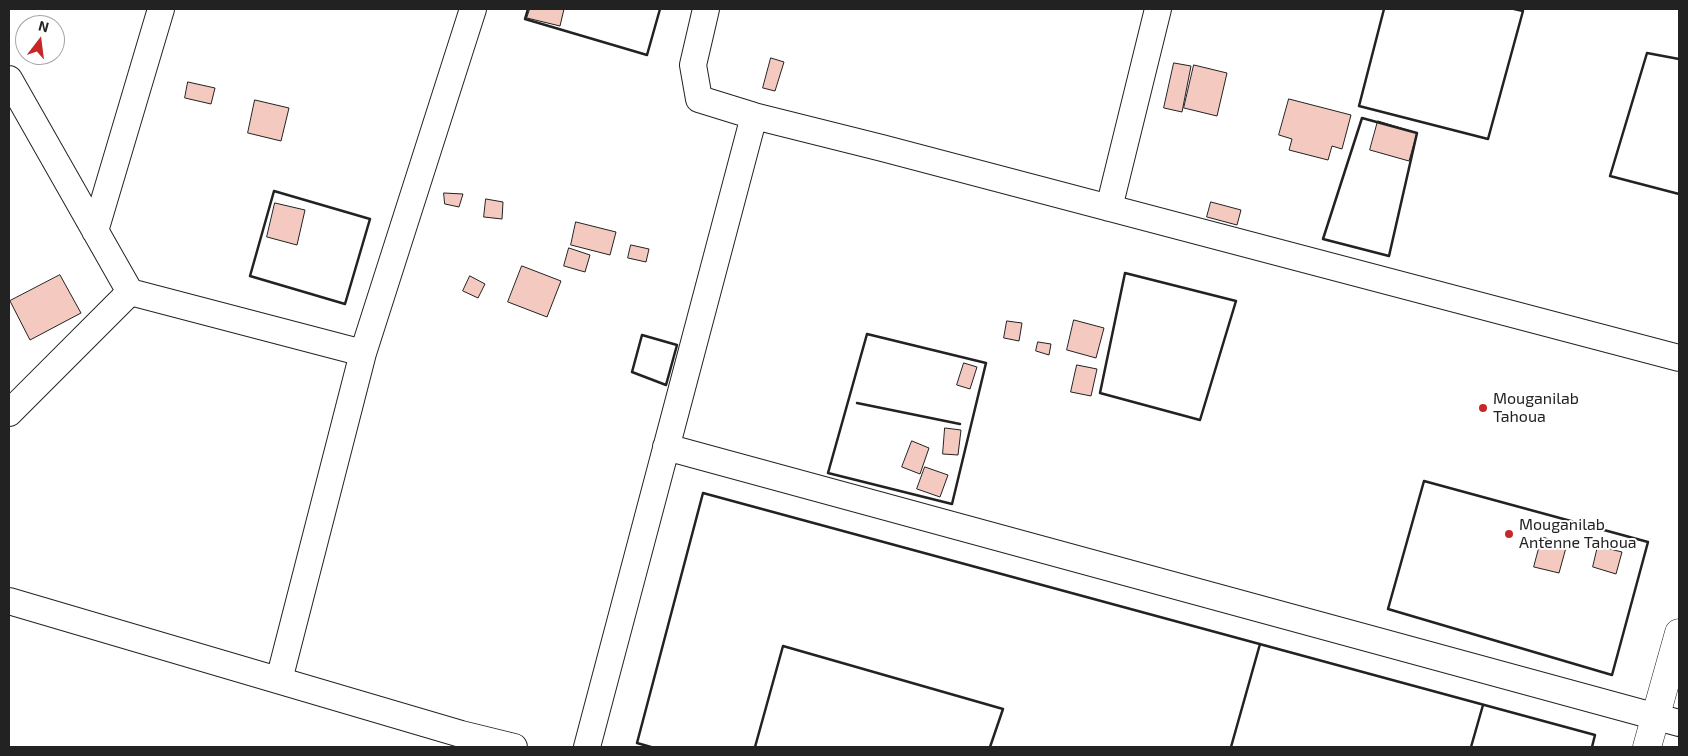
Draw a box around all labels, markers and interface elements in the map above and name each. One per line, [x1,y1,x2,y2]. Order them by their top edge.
north arrow [15,15,65,65]
text: N [37,16,51,36]
place label: Mouganilab Tahoua [1493,389,1579,427]
marker: Mouganilab Tahoua [1477,402,1489,414]
place label: Mouganilab Antenne Tahoua [1519,515,1637,553]
marker: Mouganilab Antenne Tahoua [1503,528,1515,540]

